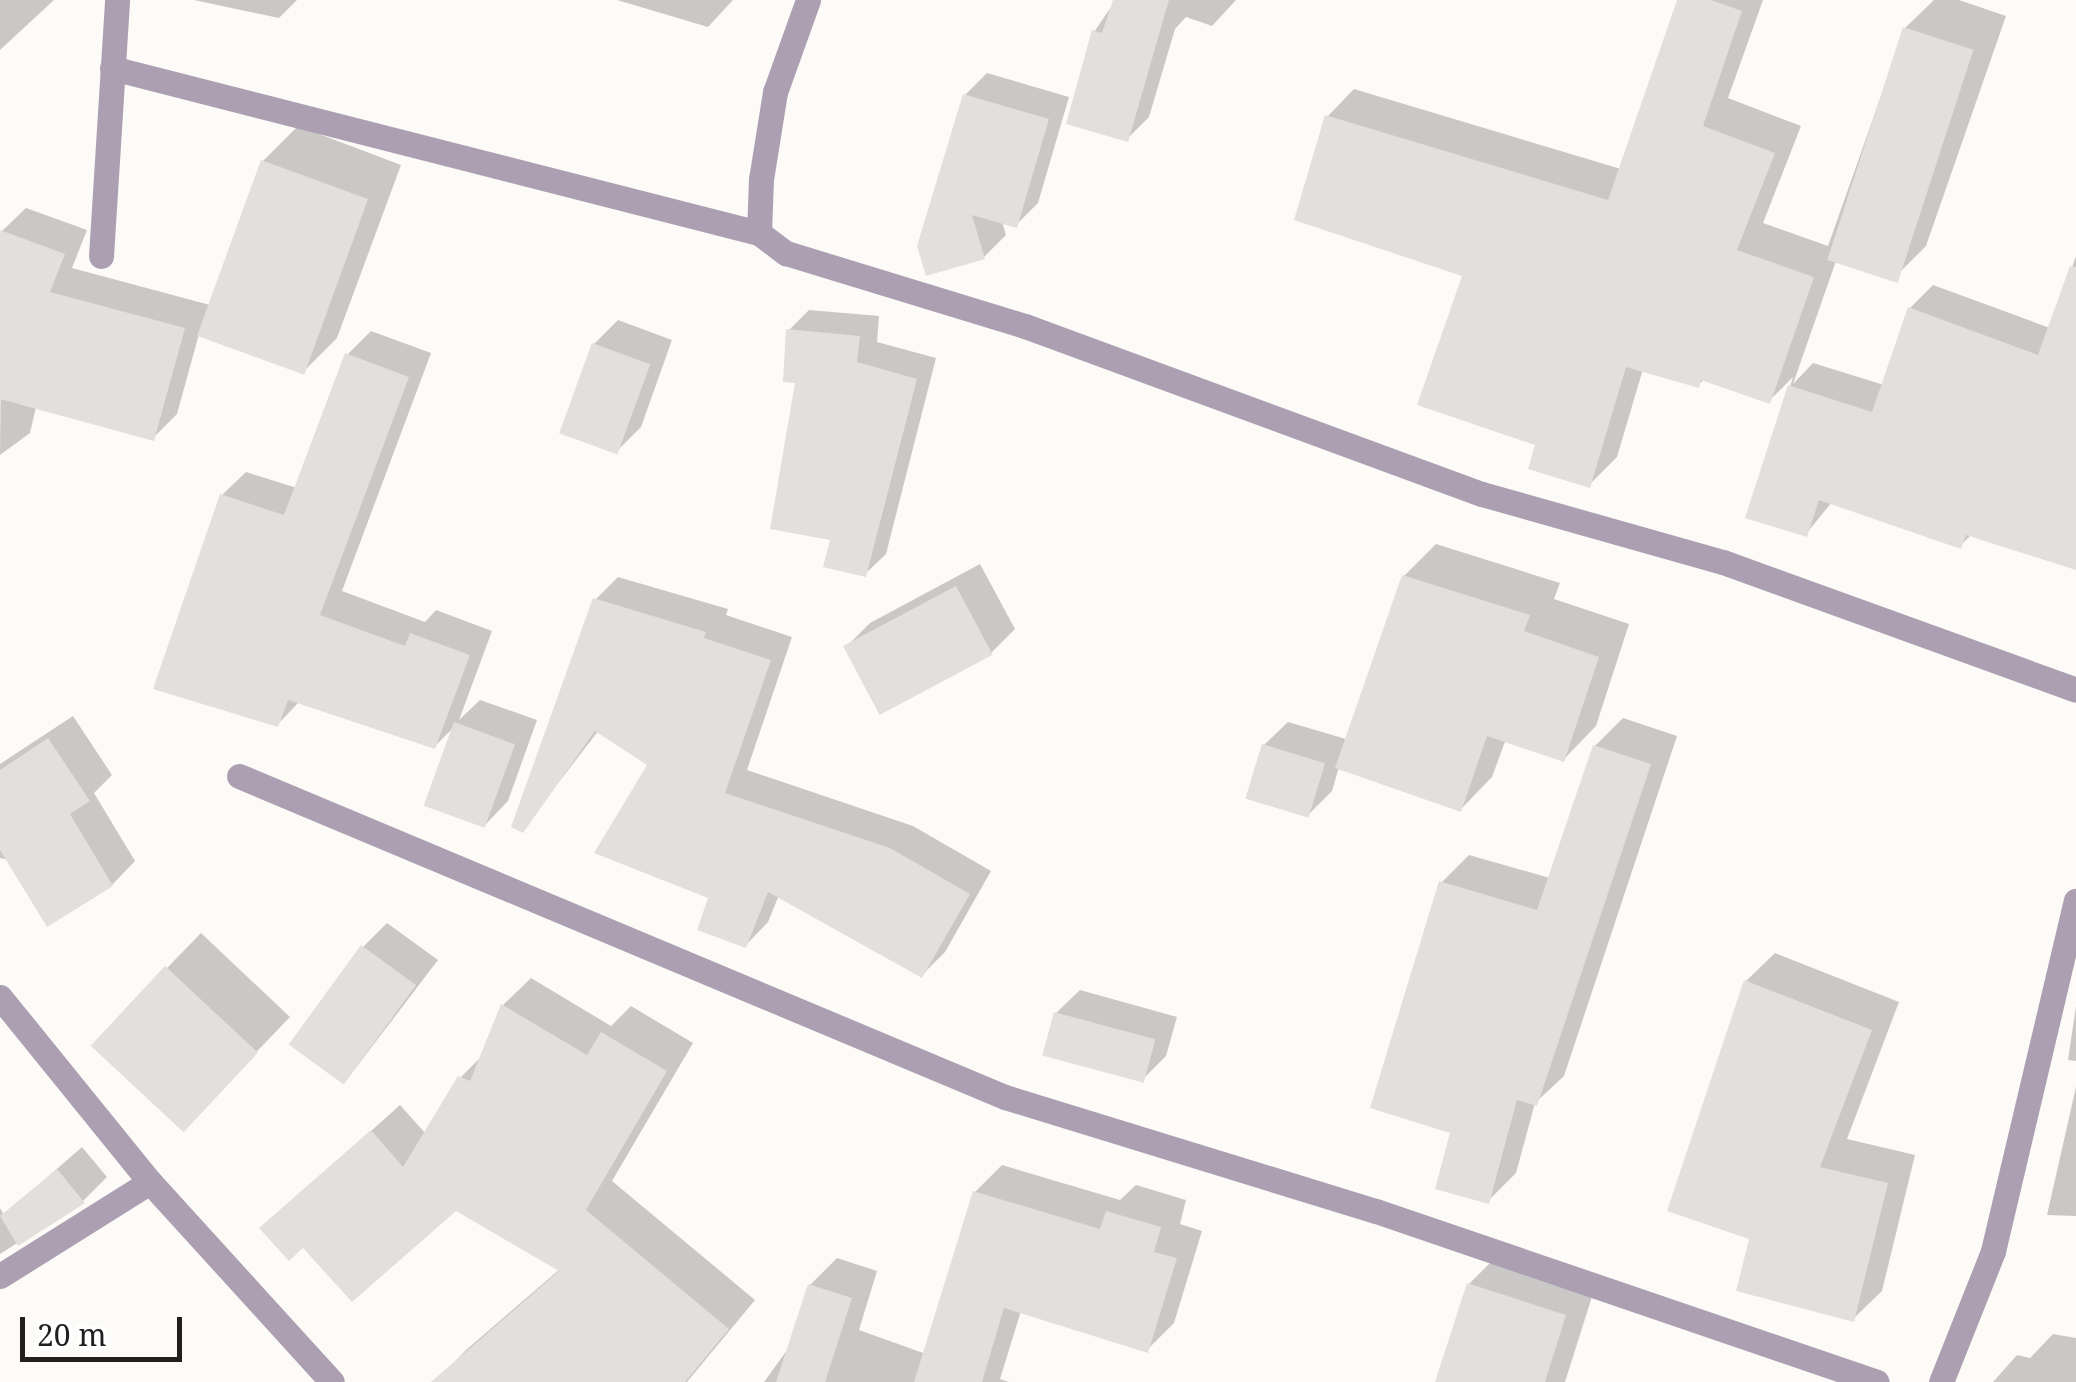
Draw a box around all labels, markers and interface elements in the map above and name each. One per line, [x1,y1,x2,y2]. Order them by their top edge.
scale bar [25,1297,188,1359]
text: 20 m [37,1314,107,1355]

